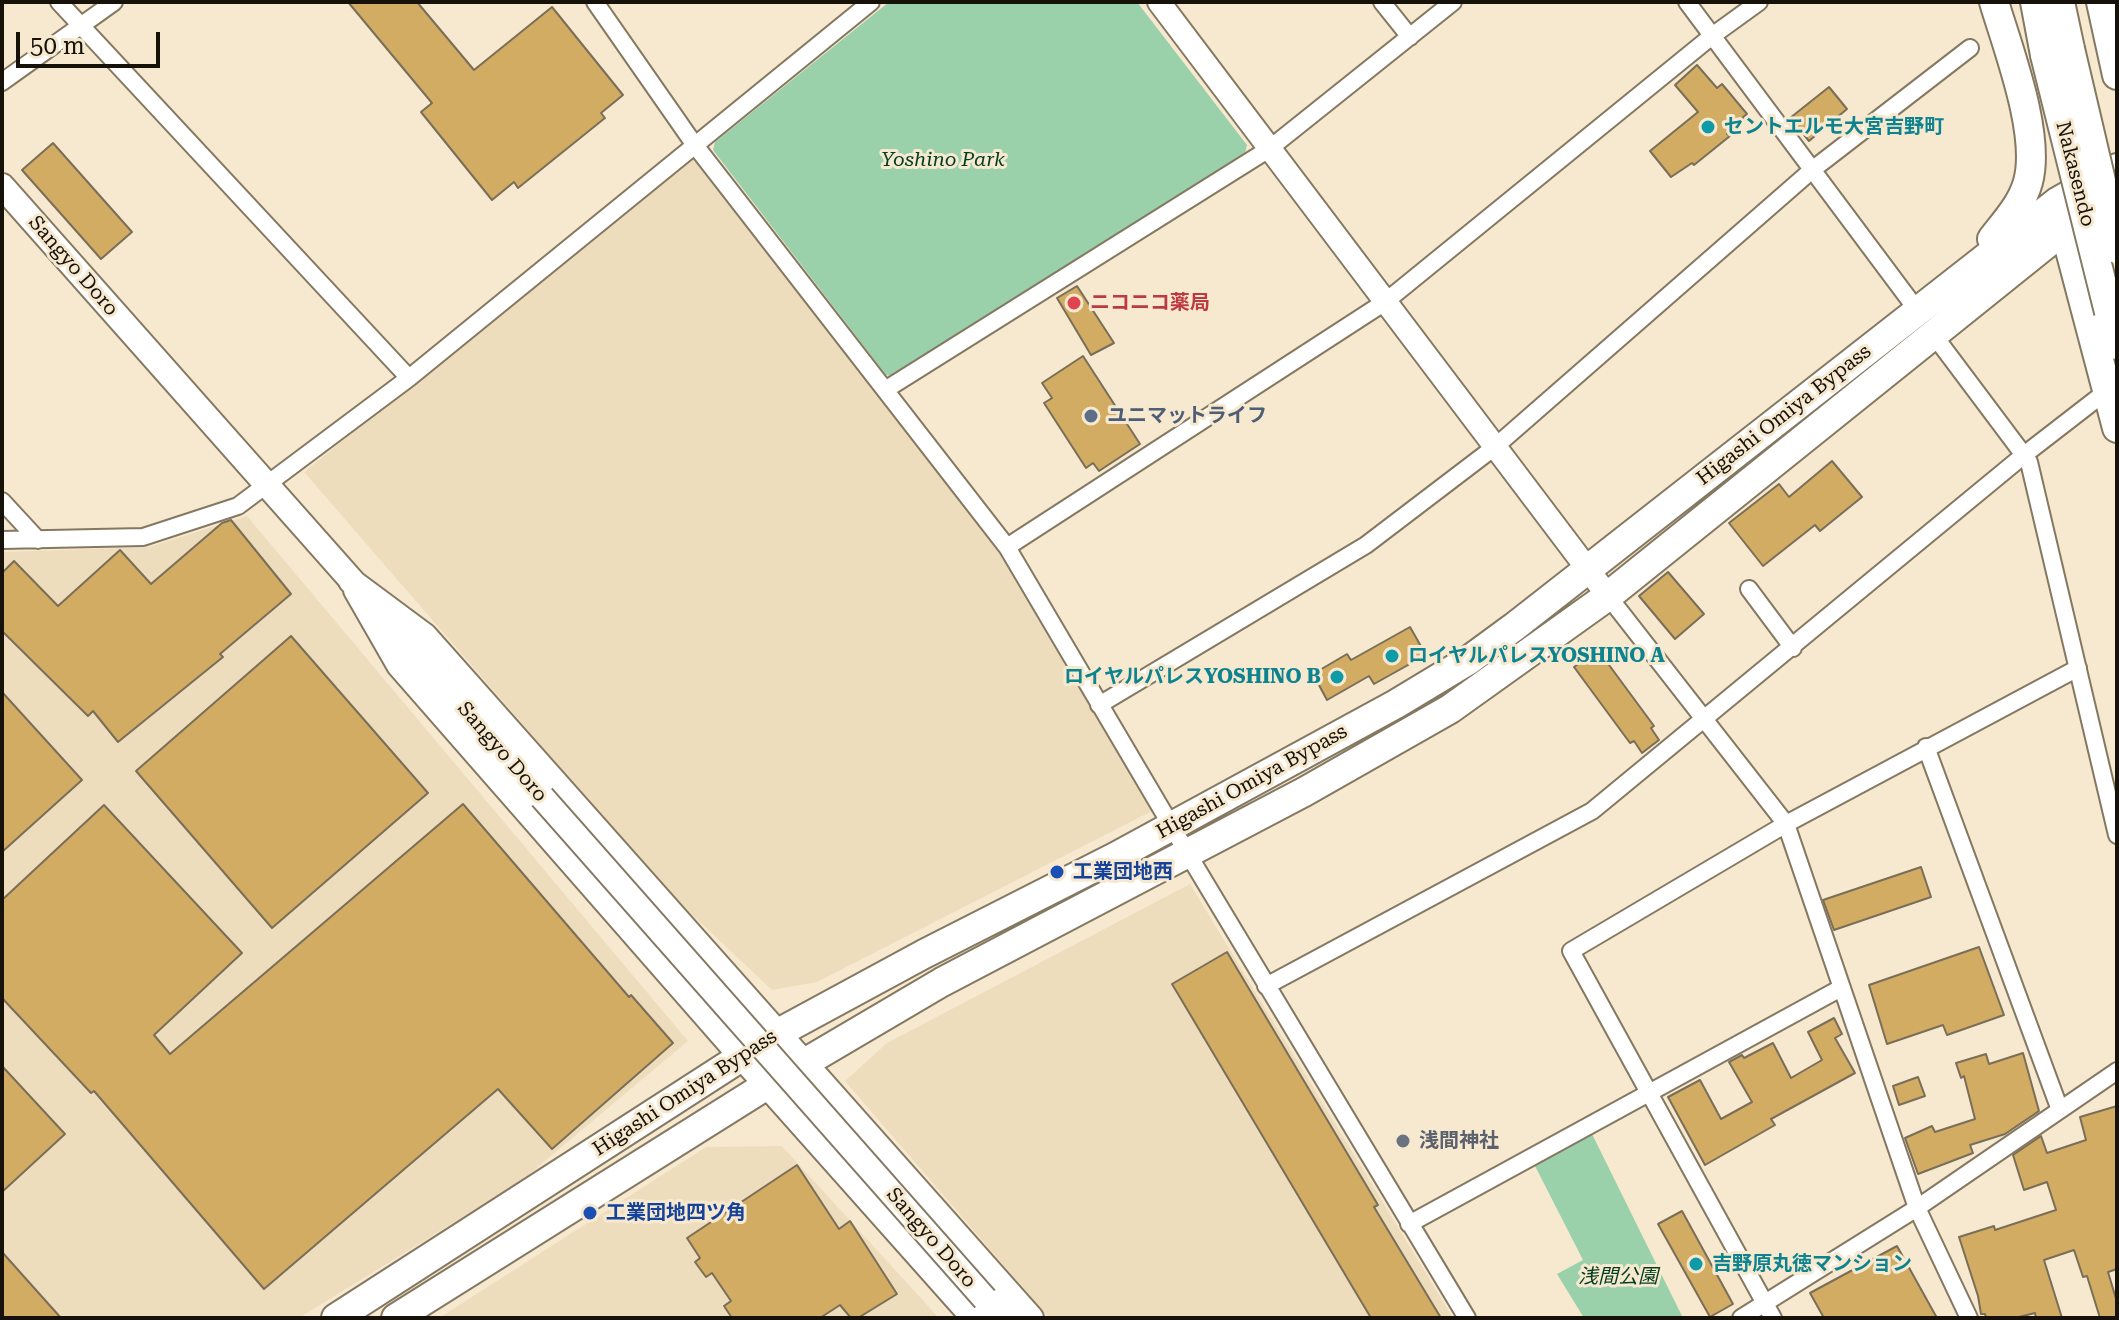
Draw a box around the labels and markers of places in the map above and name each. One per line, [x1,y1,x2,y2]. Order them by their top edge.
place label: セントエルモ大宮吉野町 [1724,115,1944,139]
marker: セントエルモ大宮吉野町 [1699,118,1717,136]
place label: ニコニコ薬局 [1090,291,1210,315]
marker: ニコニコ薬局 [1065,294,1083,312]
place label: ユニマットライフ [1107,404,1267,428]
marker: ユニマットライフ [1082,407,1100,425]
place label: ロイヤルパレスYOSHINO A [1408,644,1665,668]
marker: ロイヤルパレスYOSHINO A [1383,647,1401,665]
place label: ロイヤルパレスYOSHINO B [1064,665,1321,689]
marker: ロイヤルパレスYOSHINO B [1328,668,1346,686]
place label: 工業団地西 [1073,860,1173,884]
marker: 工業団地西 [1048,863,1066,881]
place label: 浅間神社 [1419,1129,1499,1153]
marker: 浅間神社 [1394,1132,1412,1150]
place label: 工業団地四ツ角 [606,1201,746,1225]
marker: 工業団地四ツ角 [581,1204,599,1222]
place label: 吉野原丸徳マンション [1712,1252,1912,1276]
marker: 吉野原丸徳マンション [1687,1255,1705,1273]

